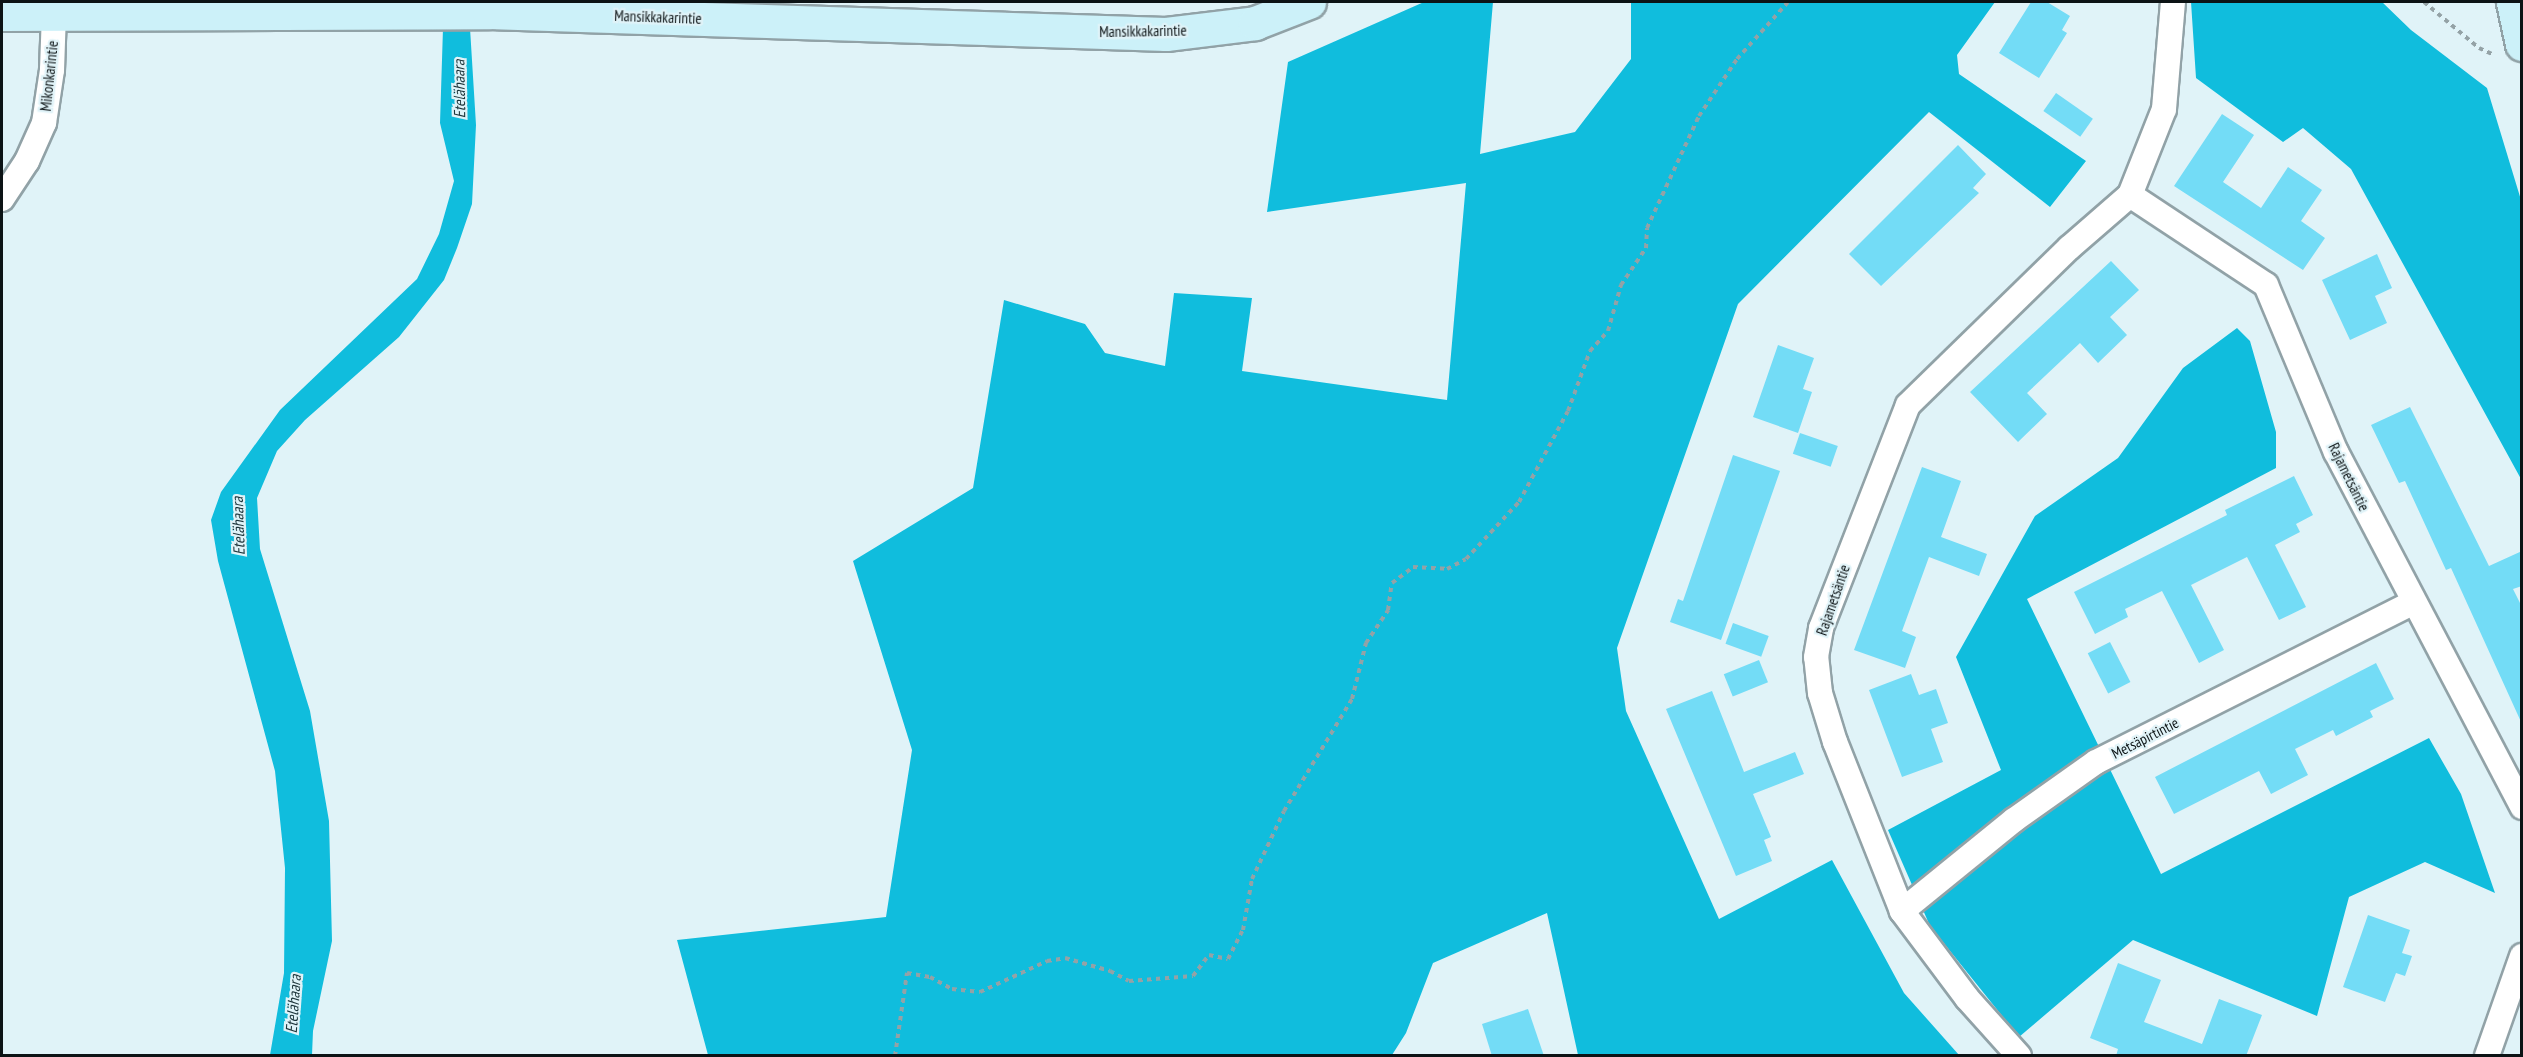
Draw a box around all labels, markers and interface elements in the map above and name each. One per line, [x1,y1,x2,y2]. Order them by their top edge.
street label: Mansikkakarintie [614,6,702,28]
street label: Mansikkakarintie [1099,21,1187,41]
street label: Mikonkarintie [36,40,62,112]
water label: Etelähaara [449,60,469,118]
street label: Rajametsäntie [2325,440,2373,514]
water label: Etelähaara [227,496,249,556]
street label: Rajametsäntie [1812,562,1854,638]
street label: Metsäpirtintie [2109,713,2181,763]
water label: Etelähaara [281,974,305,1034]

